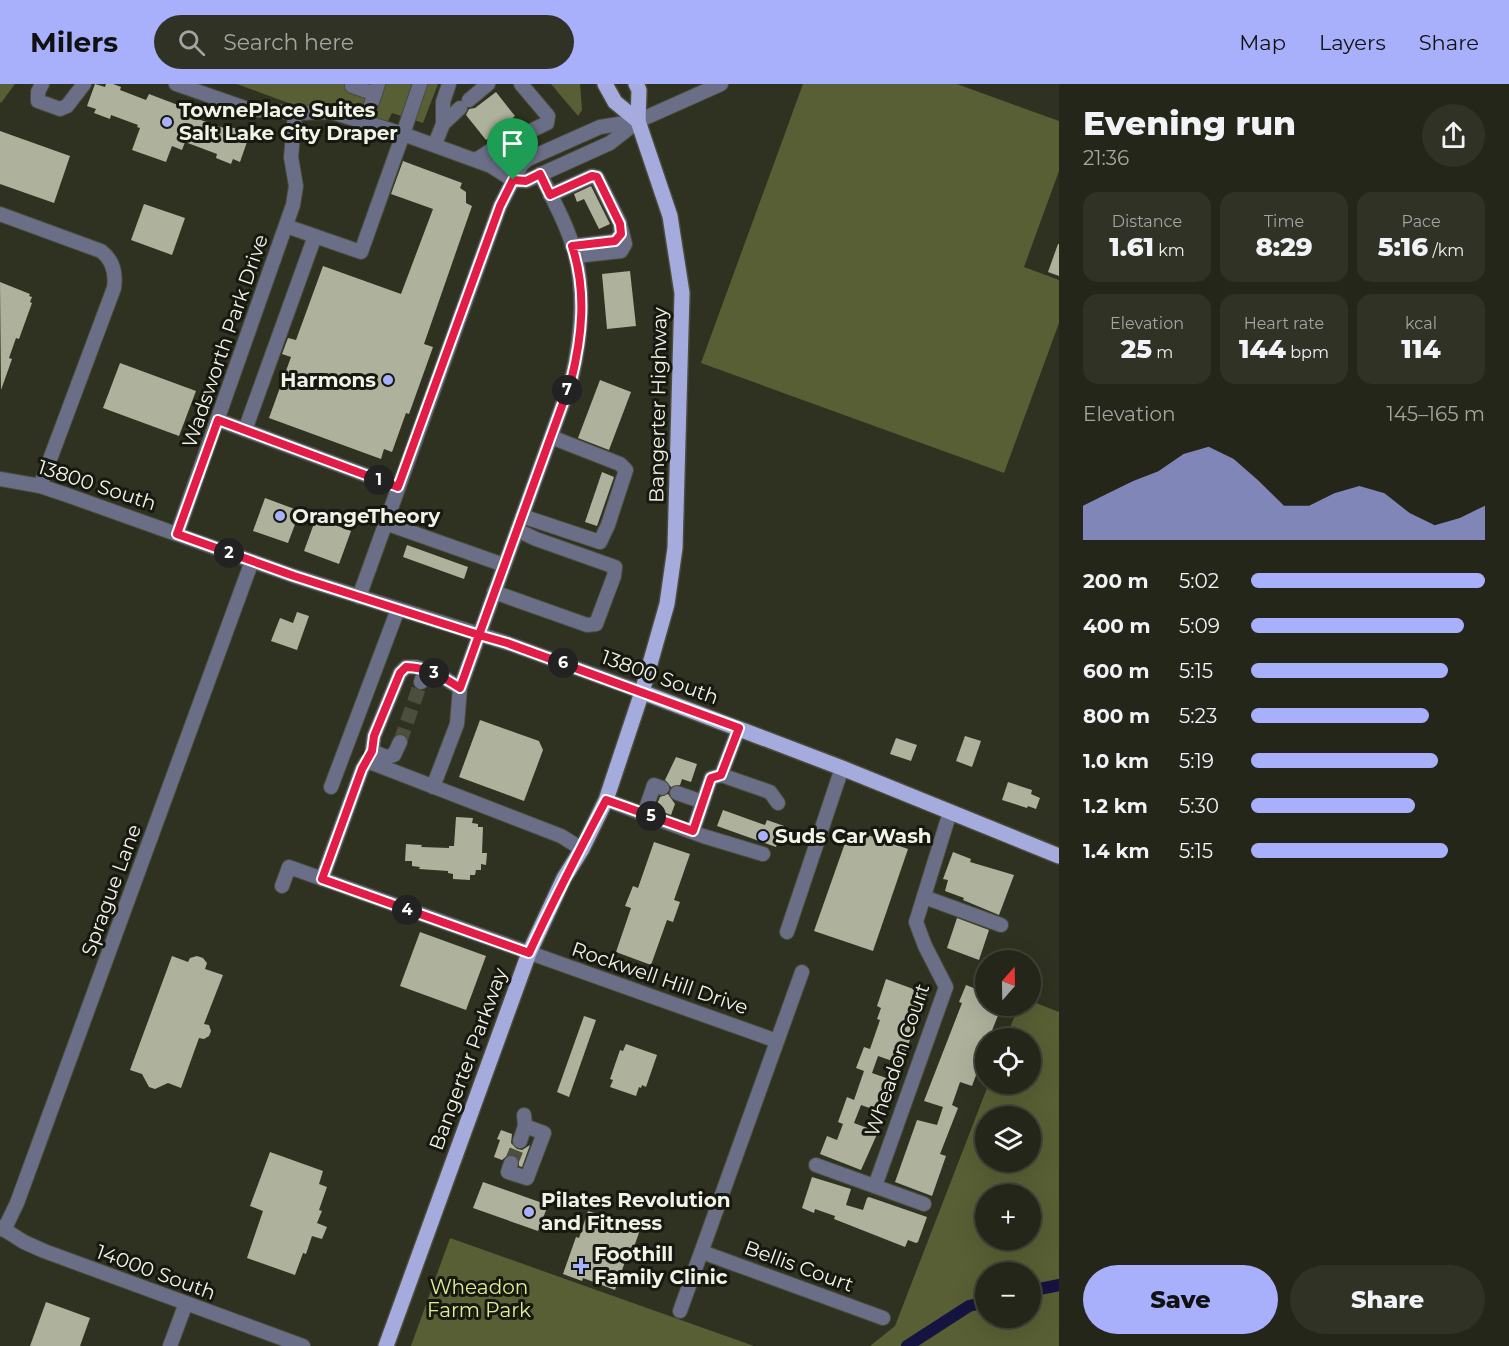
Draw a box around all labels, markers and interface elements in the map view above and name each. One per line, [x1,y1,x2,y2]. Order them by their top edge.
search box [154,15,574,69]
text: Milers [30,25,118,59]
icon: search [175,26,208,59]
text: Search here [223,29,354,56]
text: Map [1239,30,1286,55]
text: Layers [1319,30,1386,55]
text: Share [1419,30,1479,55]
place label: TownePlace Suites Salt Lake City Draper [179,98,398,145]
text: Evening run [1083,103,1296,143]
button: share [1422,104,1485,167]
marker: TownePlace Suites Salt Lake City Draper [160,115,174,129]
pin [487,118,538,180]
icon: arrive [496,127,529,160]
text: 21:36 [1083,146,1129,170]
text: Distance [1112,212,1182,231]
text: Time [1264,212,1304,231]
text: Pace [1401,212,1441,231]
street label: Wadsworth Park Drive [177,231,273,451]
text: 1.61 [1109,231,1154,263]
text: 8:29 [1255,231,1313,263]
text: 5:16 [1378,231,1428,263]
text: km [1154,241,1185,260]
text: /km [1428,241,1464,260]
street label: Bangerter Highway [644,307,672,503]
text: Elevation [1110,314,1184,333]
text: Heart rate [1244,314,1324,333]
text: kcal [1405,314,1437,333]
text: 25 [1121,333,1152,365]
text: 144 [1239,333,1286,365]
text: 114 [1401,333,1441,365]
text: m [1152,343,1173,362]
text: bpm [1286,343,1329,362]
place label: Harmons [280,368,376,392]
marker: Harmons [381,373,395,387]
pin: 7 [552,375,582,405]
text: 7 [562,380,572,399]
text: Elevation [1083,402,1175,426]
text: 145–165 m [1386,402,1485,426]
street label: 13800 South [35,455,159,515]
pin: 1 [364,465,394,495]
text: 1 [376,470,382,489]
place label: OrangeTheory [292,504,441,528]
marker: OrangeTheory [273,509,287,523]
pin: 2 [214,538,244,568]
text: 2 [224,543,234,562]
text: 200 m [1083,569,1149,593]
text: 5:02 [1179,569,1219,593]
text: 400 m [1083,614,1151,638]
text: 5:09 [1179,614,1220,638]
street label: 13800 South [598,645,722,709]
pin: 6 [548,648,578,678]
text: 6 [558,653,568,672]
pin: 3 [419,658,449,688]
text: 600 m [1083,659,1150,683]
text: 5:15 [1179,659,1213,683]
text: 3 [429,663,439,682]
text: 800 m [1083,704,1150,728]
text: 5:23 [1179,704,1217,728]
text: 1.0 km [1083,749,1149,773]
text: 5:19 [1179,749,1214,773]
text: 1.2 km [1083,794,1148,818]
text: 5:30 [1179,794,1219,818]
pin: 5 [636,801,666,831]
text: 5 [646,806,656,825]
street label: Sprague Lane [76,821,146,959]
place label: Suds Car Wash [775,824,932,848]
marker: Suds Car Wash [756,829,770,843]
text: 1.4 km [1083,839,1150,863]
text: 5:15 [1179,839,1213,863]
pin: 4 [392,895,422,925]
text: 4 [401,900,413,919]
street label: Rockwell Hill Drive [569,937,751,1019]
north arrow [975,950,1041,1016]
map controls [975,950,1041,1328]
street label: Bangerter Parkway [424,964,512,1153]
street label: Wheadon Court [860,980,934,1140]
button: locate [975,1028,1041,1094]
button: layers [975,1106,1041,1172]
button: + [975,1184,1041,1250]
place label: Pilates Revolution and Fitness [541,1188,731,1235]
marker: Pilates Revolution and Fitness [522,1205,536,1219]
street label: Bellis Court [741,1235,857,1297]
street label: 14000 South [93,1239,219,1305]
place label: Foothill Family Clinic [594,1242,728,1289]
marker: Foothill Family Clinic [572,1257,590,1275]
button: − [975,1262,1041,1328]
button: Save [1083,1265,1278,1334]
button: Share [1290,1265,1485,1334]
park label: Wheadon Farm Park [427,1275,531,1322]

